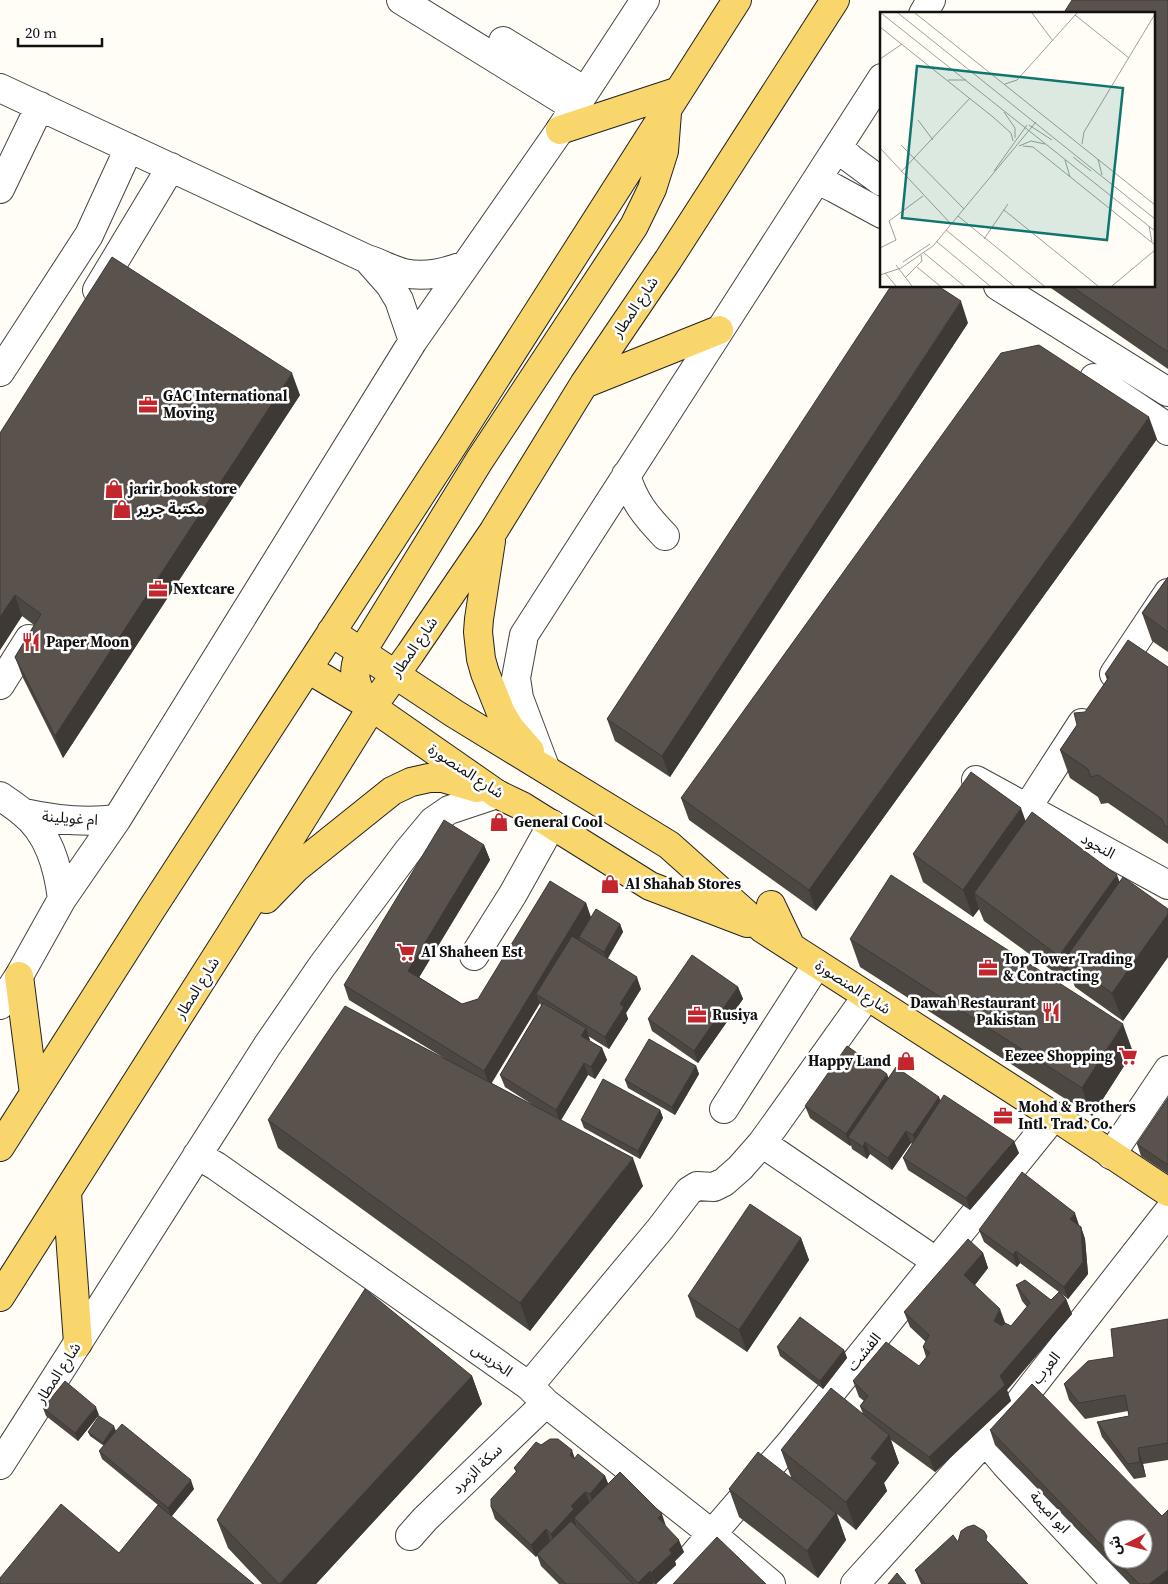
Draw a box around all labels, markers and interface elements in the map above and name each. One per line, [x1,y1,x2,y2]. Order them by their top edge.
inset map [880,12,1156,288]
scale bar [18,15,101,47]
text: 20 m [25,22,57,43]
street label: شارع المطار [606,272,664,343]
place label: GAC International Moving [163,385,288,423]
office icon: GAC International Moving [137,394,159,416]
shop icon: jarir book store [103,478,125,500]
place label: jarir book store [127,478,237,499]
shop icon: مكتبة جرير [111,498,133,520]
place label: مكتبة جرير [136,498,205,519]
office icon: Nextcare [147,578,169,600]
place label: Nextcare [173,578,235,599]
street label: شارع المطار [385,612,444,683]
restaurant icon: Paper Moon [20,631,42,653]
place label: Paper Moon [46,631,129,652]
street label: شارع المنصورة [423,738,508,805]
street label: ام غويلينة [41,805,99,831]
shop icon: General Cool [488,811,510,833]
place label: General Cool [514,811,603,832]
street label: النجود [1077,828,1119,864]
shop icon: Al Shahab Stores [599,873,621,895]
place label: Al Shahab Stores [625,873,741,894]
supermarket icon: Al Shaheen Est [395,941,417,963]
place label: Al Shaheen Est [421,941,523,962]
place label: Top Tower Trading & Contracting [1003,948,1133,986]
street label: شارع المطار [169,953,226,1025]
street label: شارع المنصورة [810,954,895,1021]
office icon: Top Tower Trading & Contracting [977,957,999,979]
place label: Dawah Restaurant Pakistan [910,992,1037,1030]
restaurant icon: Dawah Restaurant Pakistan [1040,1001,1062,1023]
office icon: Rusiya [686,1004,708,1026]
place label: Rusiya [712,1004,759,1025]
place label: Eezee Shopping [1005,1045,1113,1066]
supermarket icon: Eezee Shopping [1117,1045,1139,1067]
place label: Happy Land [808,1050,891,1071]
shop icon: Happy Land [895,1050,917,1072]
place label: Mohd & Brothers Intl. Trad. Co. [1018,1096,1136,1134]
office icon: Mohd & Brothers Intl. Trad. Co. [992,1105,1014,1127]
street label: الفشت [842,1328,886,1375]
street label: شارع المطار [29,1338,87,1409]
street label: الخريس [467,1338,517,1381]
street label: العرب [1026,1347,1065,1388]
street label: سكة الزمرد [447,1439,507,1498]
street label: ابو اميمة [1025,1486,1075,1538]
north arrow [1103,1519,1153,1569]
text: ش [1104,1535,1126,1556]

